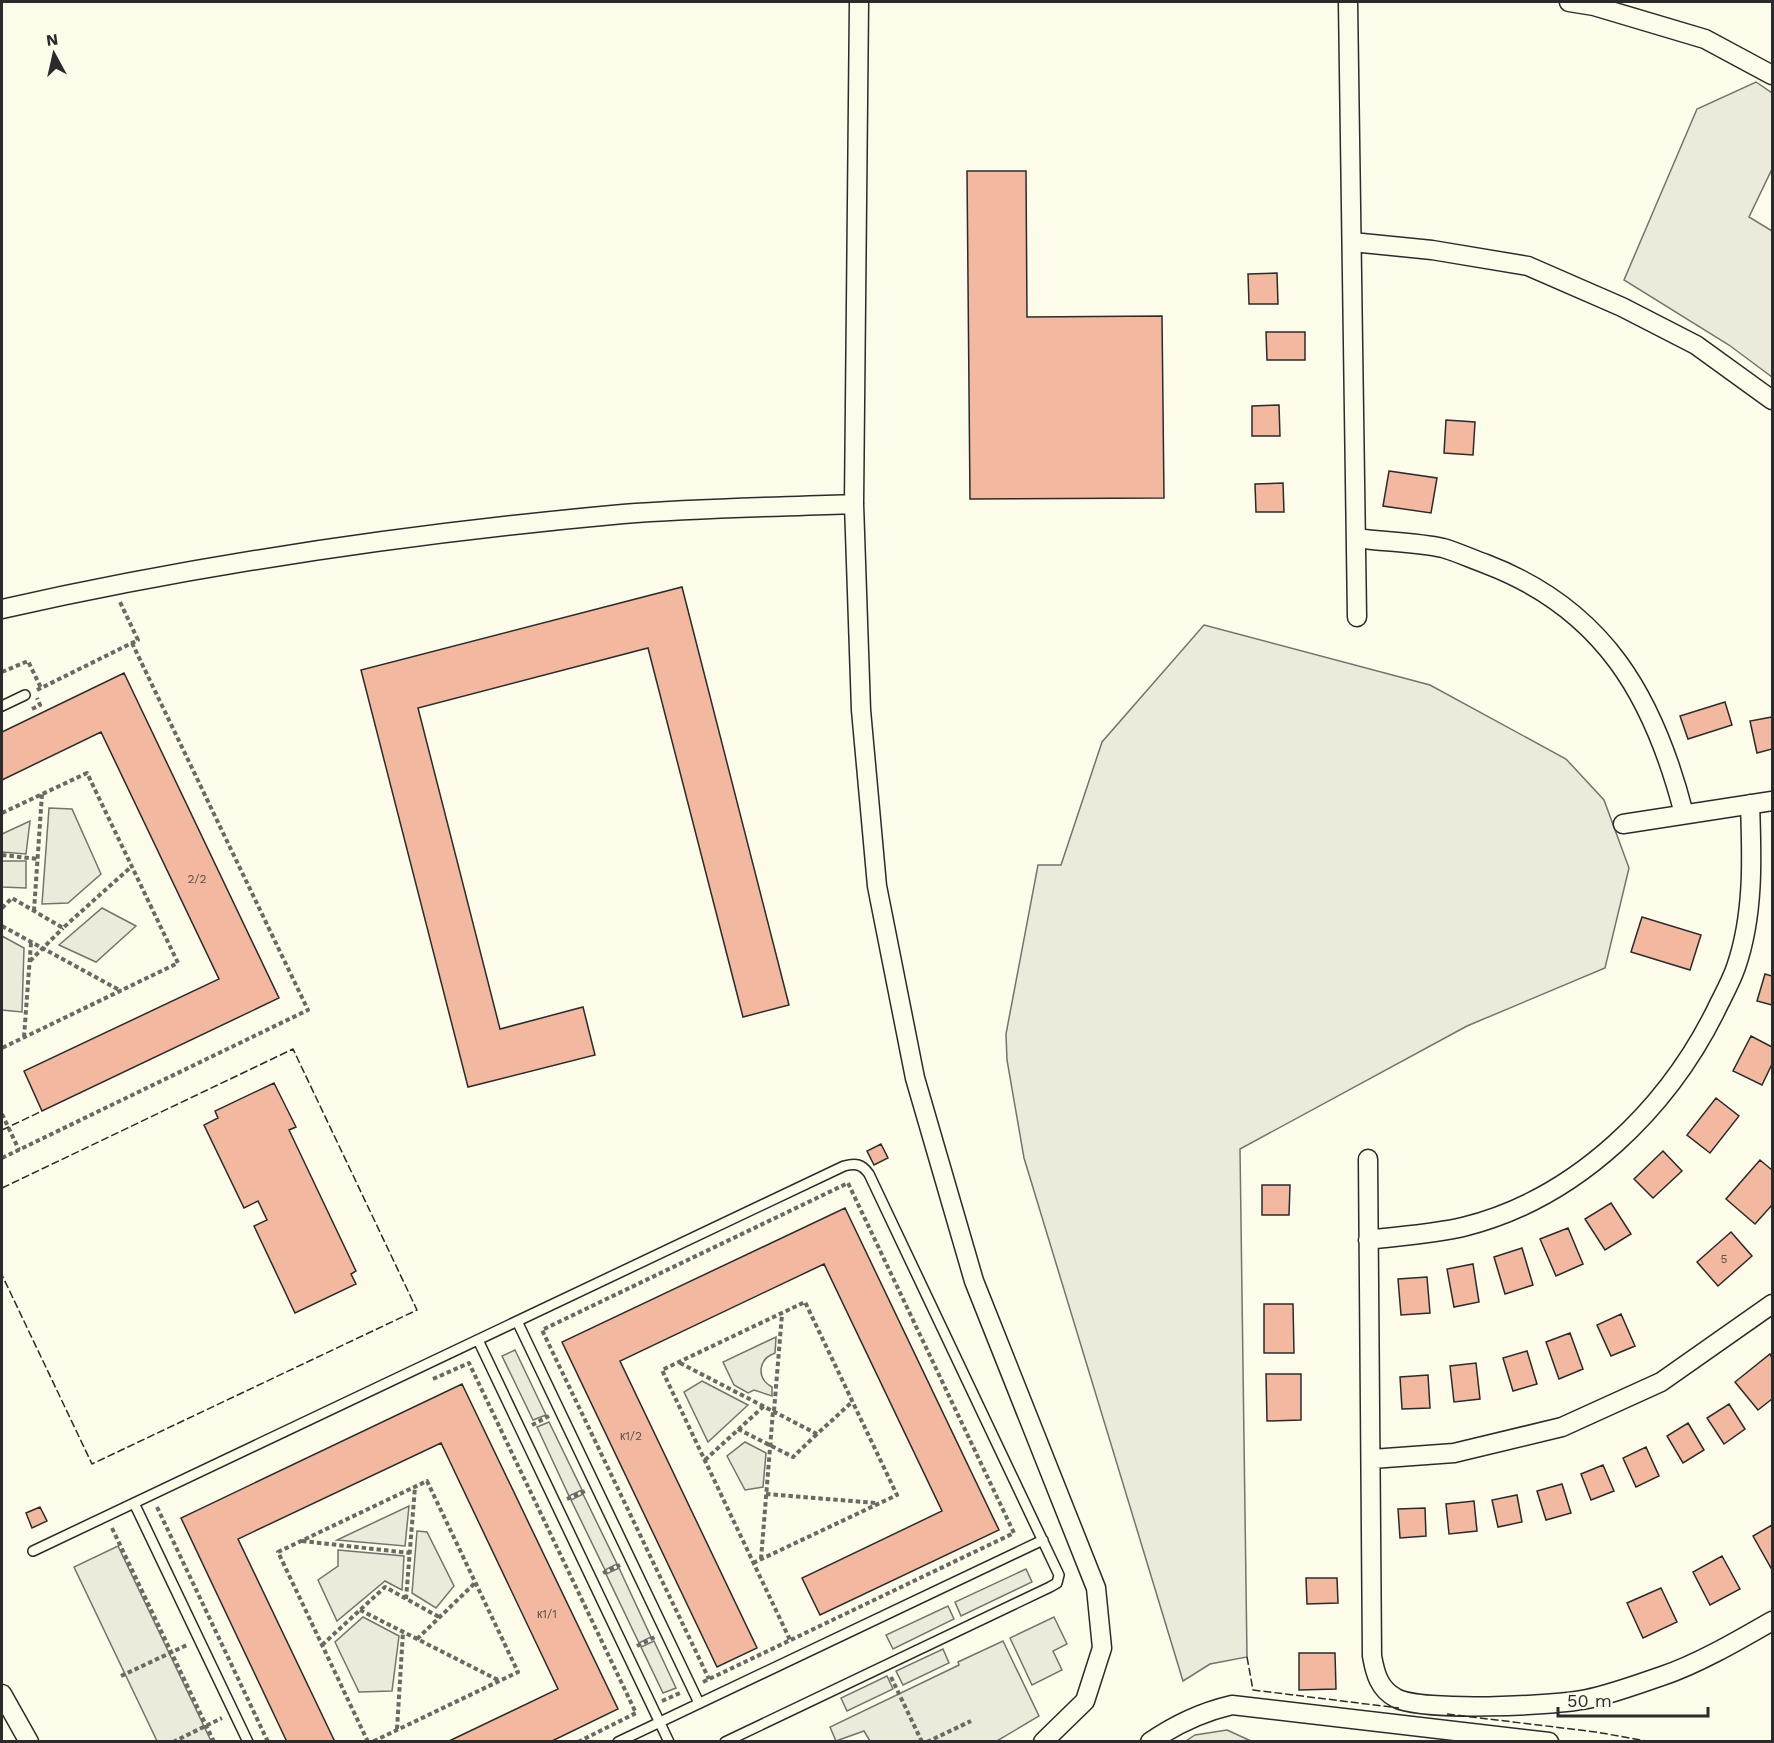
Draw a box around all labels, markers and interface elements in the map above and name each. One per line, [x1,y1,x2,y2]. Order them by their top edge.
north arrow [24,24,84,84]
text: N [45,29,59,50]
house number: 2/2 [187,872,207,886]
house number: 5 [1721,1252,1728,1266]
house number: к1/2 [620,1429,642,1443]
house number: к1/1 [537,1607,557,1621]
scale bar [1558,1680,1708,1718]
text: 50 m [1567,1690,1612,1711]

